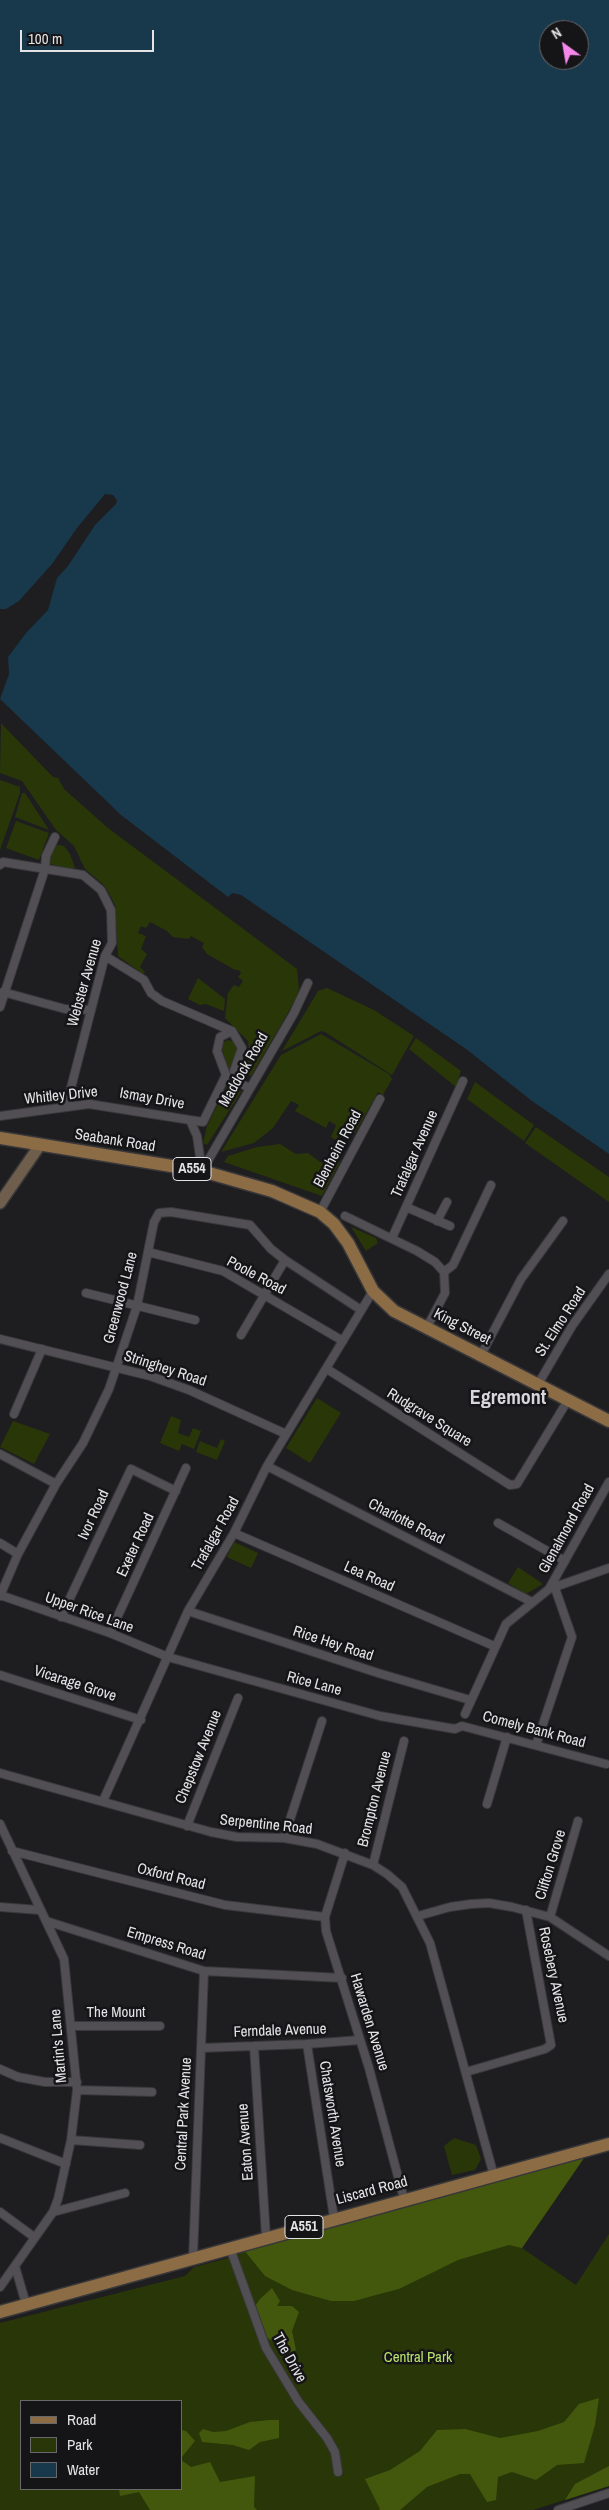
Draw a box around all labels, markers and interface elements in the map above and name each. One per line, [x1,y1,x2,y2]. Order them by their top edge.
scale bar [22,20,156,52]
north arrow [539,20,589,70]
text: N [548,23,565,43]
text: 100 m [28,28,62,49]
street label: Webster Avenue [64,937,106,1029]
street label: Maddock Road [216,1030,272,1110]
street label: Whitley Drive [23,1083,99,1109]
street label: Ismay Drive [118,1084,186,1114]
street label: Blenheim Road [310,1107,366,1191]
street label: Trafalgar Avenue [388,1108,442,1200]
street label: Seabank Road [73,1126,157,1156]
road number: A554 [173,1158,211,1180]
street label: Greenwood Lane [100,1250,142,1346]
street label: Poole Road [223,1253,289,1299]
street label: St. Elmo Road [532,1284,590,1360]
street label: King Street [430,1305,494,1349]
street label: Stringhey Road [122,1347,208,1391]
street label: Rudgrave Square [383,1385,475,1451]
district label: Egremont [470,1387,546,1411]
street label: Glenalmond Road [535,1481,599,1577]
street label: Ivor Road [75,1487,113,1543]
street label: Trafalgar Road [188,1494,244,1574]
street label: Charlotte Road [365,1495,447,1549]
street label: Exeter Road [113,1510,159,1580]
street label: Lea Road [341,1558,397,1596]
street label: Upper Rice Lane [42,1589,136,1637]
street label: Rice Hey Road [291,1623,375,1665]
street label: Vicarage Grove [31,1662,119,1706]
street label: Rice Lane [285,1668,343,1700]
street label: Chepstow Avenue [172,1707,226,1807]
street label: Comely Bank Road [480,1708,588,1752]
street label: Brompton Avenue [354,1749,396,1849]
street label: Serpentine Road [219,1811,313,1839]
street label: Clifton Grove [532,1828,570,1902]
street label: Oxford Road [135,1860,207,1894]
street label: Empress Road [124,1924,208,1964]
street label: Rosebery Avenue [534,1925,572,2025]
street label: Hawarden Avenue [346,1971,392,2073]
street label: The Mount [87,2004,145,2022]
street label: Martin's Lane [47,2008,71,2084]
street label: Ferndale Avenue [233,2020,327,2042]
street label: Central Park Avenue [172,2057,196,2171]
street label: Chatsworth Avenue [315,2060,349,2168]
street label: Eaton Avenue [234,2103,258,2181]
street label: Liscard Road [334,2173,410,2209]
road number: A551 [285,2216,323,2238]
street label: The Drive [268,2330,310,2386]
park label: Central Park [384,2349,452,2367]
legend [20,2400,182,2490]
text: Road [67,2409,96,2430]
text: Park [67,2434,92,2455]
text: Water [67,2459,99,2480]

